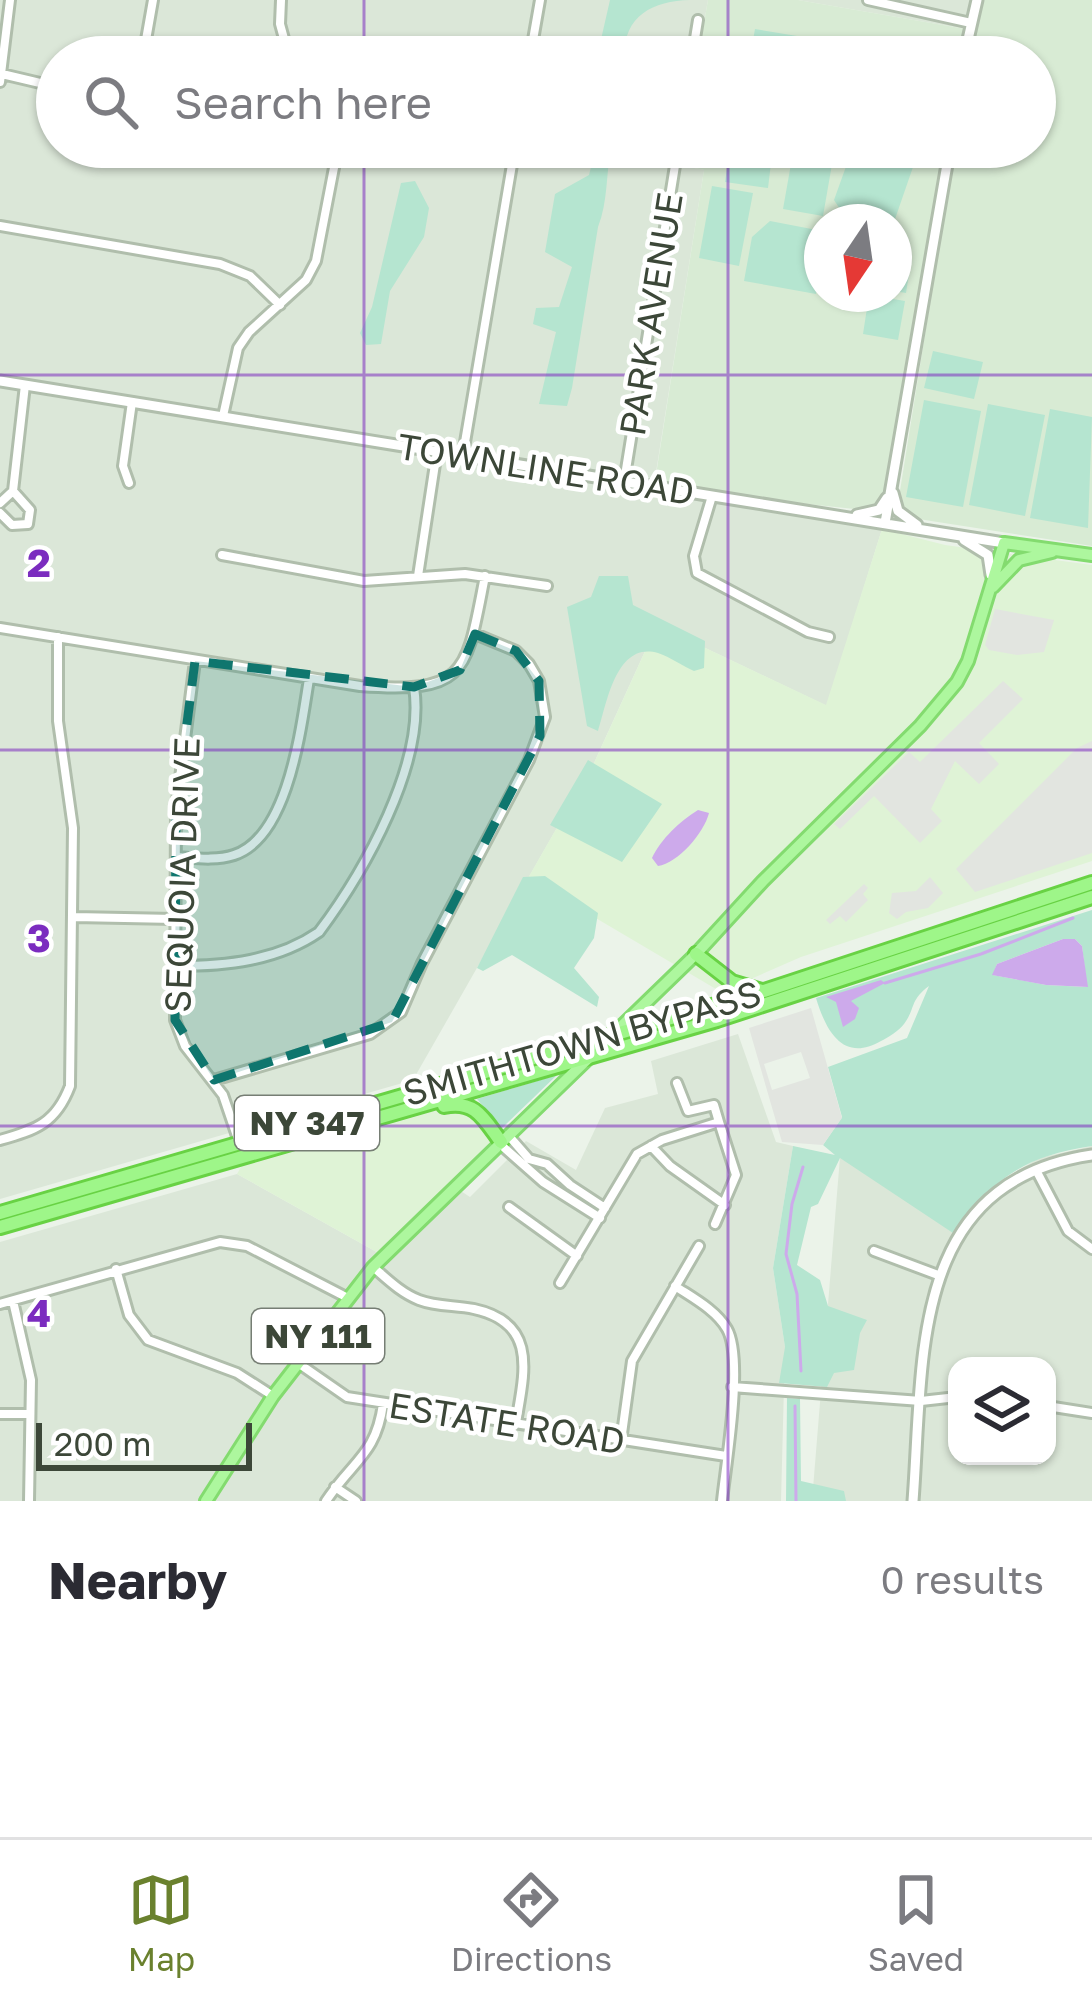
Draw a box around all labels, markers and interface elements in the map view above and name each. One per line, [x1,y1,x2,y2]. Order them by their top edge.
search box [36,36,1056,168]
icon: search [78,69,144,135]
text: Search here [174,75,432,129]
street label: PARK AVENUE [610,189,691,439]
north arrow [804,204,912,312]
street label: TOWNLINE ROAD [395,424,697,513]
text: 2 [27,539,51,586]
street label: SEQUOIA DRIVE [155,736,208,1014]
text: 3 [27,914,51,961]
street label: SMITHTOWN BYPASS [398,971,766,1114]
road number: NY 347 [235,1096,379,1150]
text: 4 [27,1289,51,1336]
road number: NY 111 [252,1309,384,1363]
map controls [948,1357,1056,1465]
button: layers [948,1357,1056,1465]
street label: ESTATE ROAD [386,1383,628,1462]
scale bar [36,1417,252,1470]
text: 200 m [54,1424,152,1463]
text: Nearby [48,1549,227,1610]
text: 0 results [880,1556,1044,1603]
tab: Map [128,1867,195,1978]
tab: Directions [451,1867,612,1978]
tab: Saved [868,1867,964,1978]

